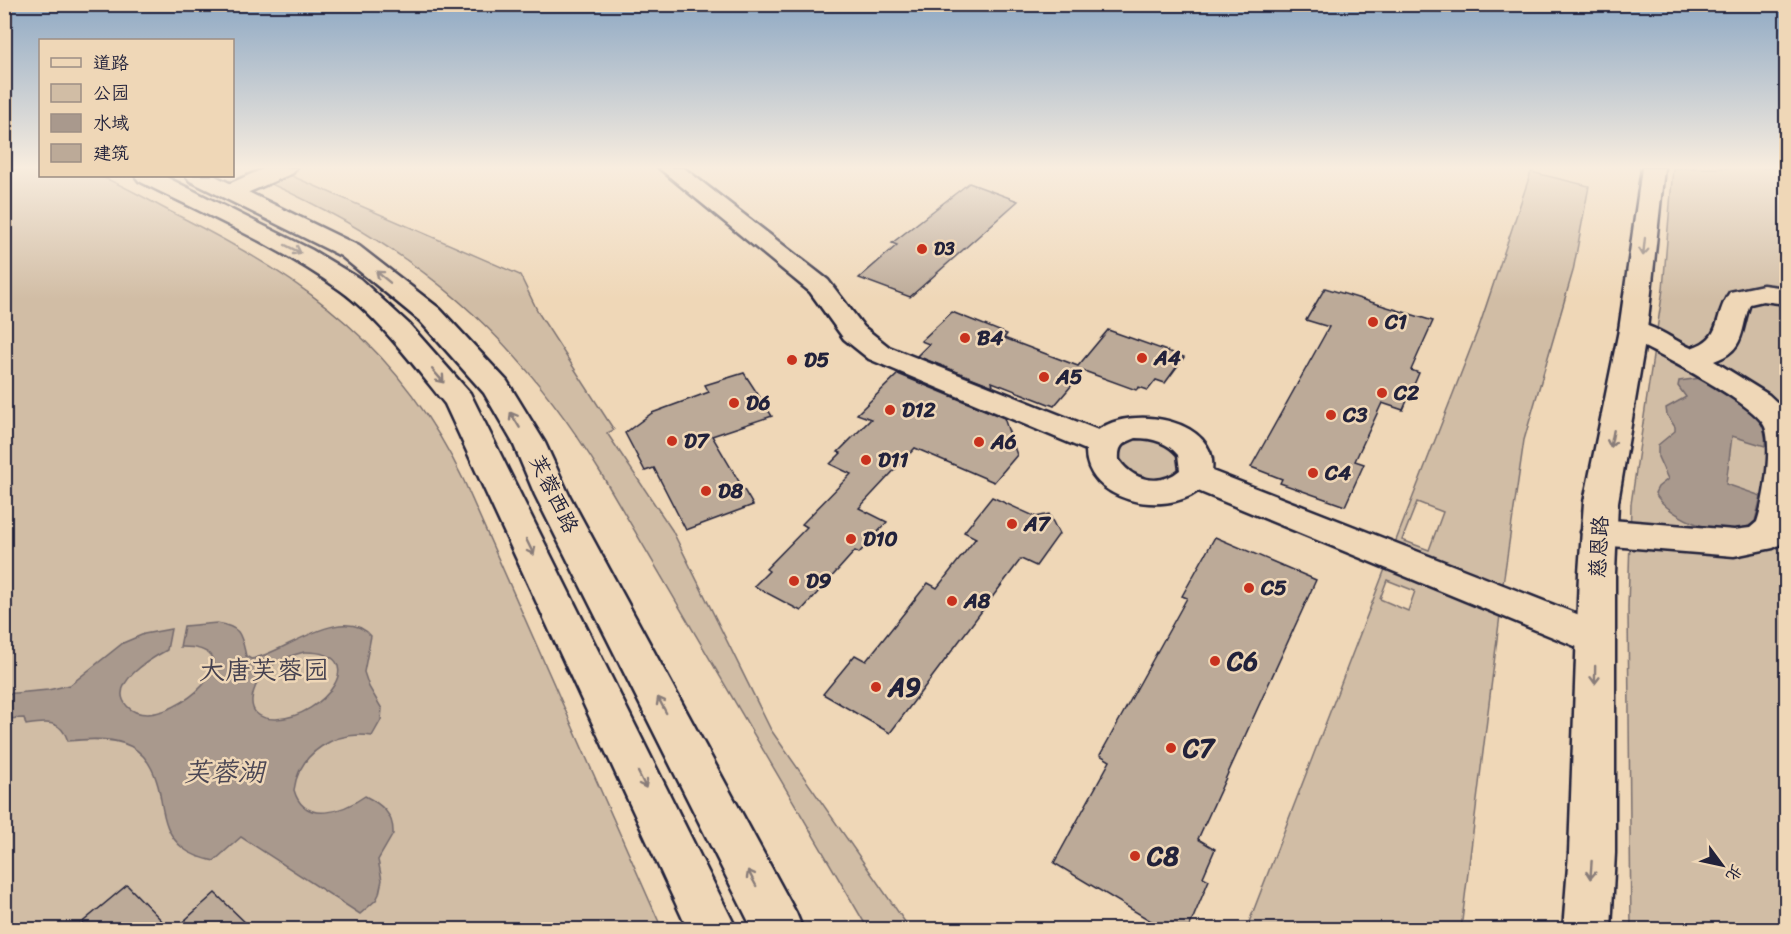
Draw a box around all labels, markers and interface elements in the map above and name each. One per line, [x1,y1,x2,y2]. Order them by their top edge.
legend [39,39,234,177]
text: 道路 [93,47,129,79]
text: 公园 [93,77,129,109]
text: 水域 [93,107,129,139]
text: 建筑 [93,137,129,169]
place label: D3 [934,233,955,265]
one-way arrow [1638,237,1649,257]
marker: D3 [915,242,929,256]
one-way arrow [283,244,301,255]
one-way arrow [376,271,392,284]
place label: C1 [1384,303,1407,341]
marker: C1 [1366,315,1380,329]
place label: B4 [977,319,1003,357]
marker: B4 [958,331,972,345]
place label: A4 [1153,339,1181,377]
place label: D5 [804,341,830,379]
marker: A4 [1135,351,1149,365]
marker: D5 [785,353,799,367]
place label: A5 [1055,358,1083,396]
one-way arrow [432,368,445,384]
marker: A5 [1037,370,1051,384]
place label: C2 [1393,374,1419,412]
place label: D6 [746,384,771,422]
marker: C2 [1375,386,1389,400]
place label: D12 [902,391,936,429]
marker: D6 [727,396,741,410]
place label: C3 [1342,396,1368,434]
marker: D12 [883,403,897,417]
marker: C3 [1324,408,1338,422]
one-way arrow [508,412,520,429]
place label: D7 [684,422,711,460]
place label: A6 [990,423,1017,461]
one-way arrow [1606,429,1617,449]
marker: D7 [665,434,679,448]
marker: A6 [972,435,986,449]
place label: D11 [878,441,909,479]
street label: 芙蓉西路 [519,448,589,540]
marker: D11 [859,453,873,467]
place label: C4 [1324,454,1351,492]
marker: C4 [1306,466,1320,480]
place label: D8 [718,472,744,510]
marker: D8 [699,484,713,498]
place label: A7 [1023,505,1052,543]
street label: 慈恩路 [1578,515,1620,579]
marker: A7 [1005,517,1019,531]
place label: D10 [863,520,898,558]
marker: D10 [844,532,858,546]
one-way arrow [525,538,537,556]
place label: D9 [806,562,832,600]
place label: C5 [1260,569,1287,607]
marker: D9 [787,574,801,588]
marker: C5 [1242,581,1256,595]
place label: A8 [963,582,991,620]
marker: A8 [945,594,959,608]
place label: C6 [1226,638,1258,684]
park label: 大唐芙蓉园 [199,647,329,693]
marker: C6 [1208,654,1222,668]
place label: A9 [887,664,921,710]
one-way arrow [1589,665,1601,685]
marker: A9 [869,680,883,694]
one-way arrow [656,697,668,714]
place label: C7 [1182,725,1216,771]
marker: C7 [1164,741,1178,755]
water label: 芙蓉湖 [184,748,267,796]
one-way arrow [636,770,648,788]
place label: C8 [1146,833,1179,879]
north arrow [1692,835,1752,895]
marker: C8 [1128,849,1142,863]
text: 北 [1718,858,1751,888]
one-way arrow [1585,860,1596,880]
one-way arrow [746,869,757,887]

